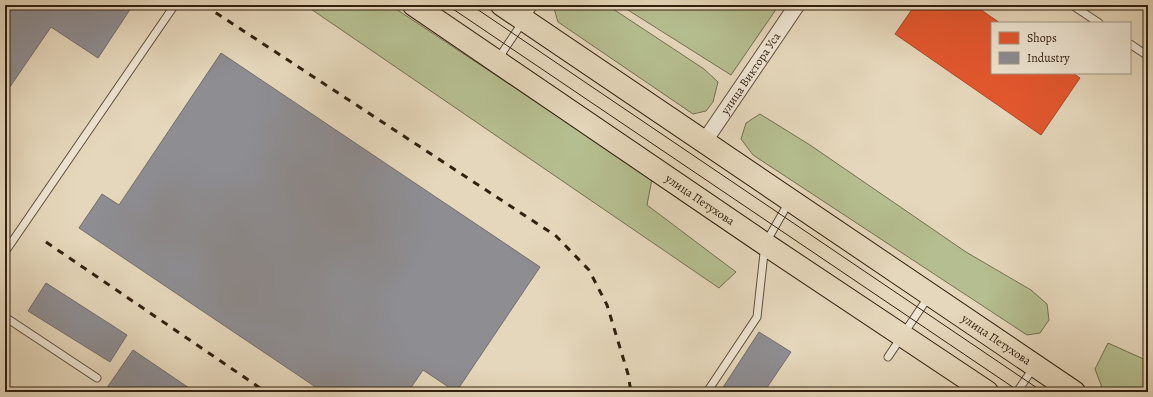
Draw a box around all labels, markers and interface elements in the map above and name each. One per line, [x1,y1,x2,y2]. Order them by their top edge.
legend [991,22,1131,74]
street label: улица Виктора Уса [717,29,784,118]
text: Shops [1027,30,1057,46]
text: Industry [1027,50,1070,66]
street label: улица Петухова [661,170,738,229]
street label: улица Петухова [958,310,1035,369]

